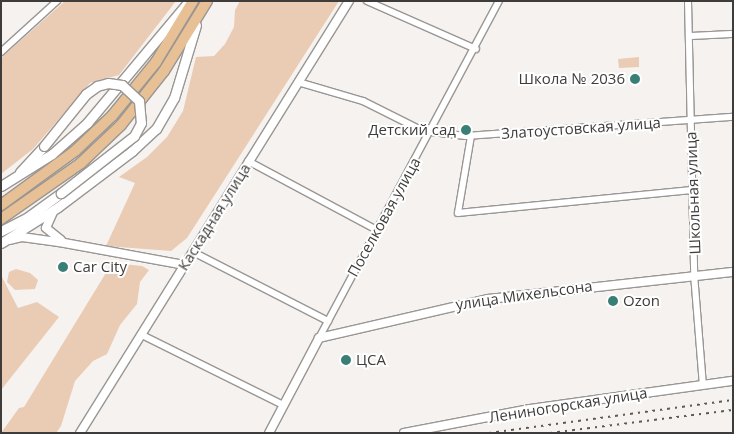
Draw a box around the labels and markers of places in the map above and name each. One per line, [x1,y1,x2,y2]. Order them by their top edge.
place label: Школа № 2036 [518,70,625,88]
marker: Школа № 2036 [629,73,641,85]
place label: Детский сад [368,121,456,139]
marker: Детский сад [460,124,472,136]
place label: Car City [73,258,127,276]
marker: Car City [57,261,69,273]
place label: Ozon [623,292,660,310]
marker: Ozon [607,295,619,307]
place label: ЦСА [356,351,386,369]
marker: ЦСА [340,354,352,366]

